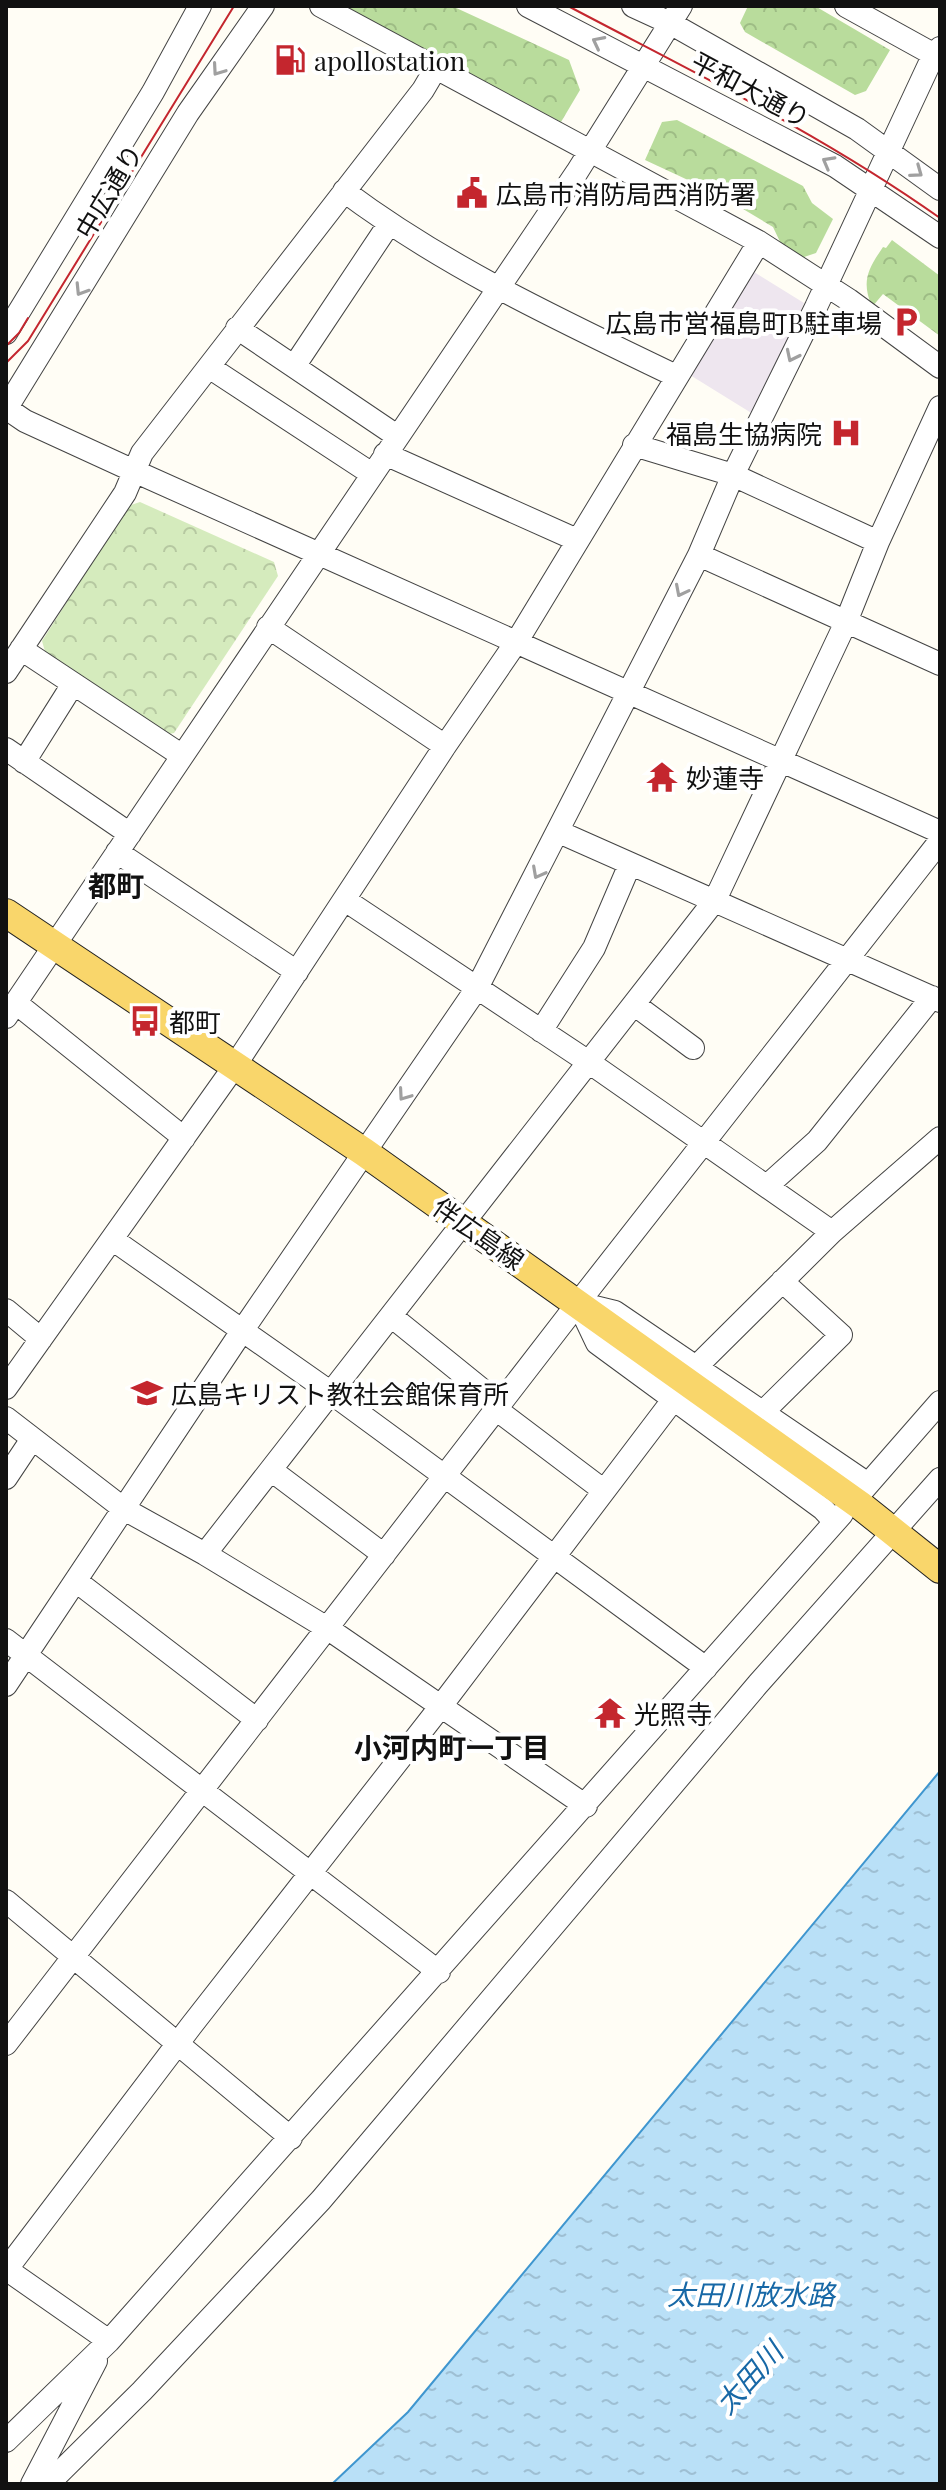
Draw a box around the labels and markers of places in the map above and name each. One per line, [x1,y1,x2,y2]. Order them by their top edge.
fuel station icon: apollostation [273,43,307,77]
place label: apollostation [314,43,466,78]
public building icon: 広島市消防局西消防署 [455,176,489,210]
place label: 広島市消防局西消防署 [496,176,756,211]
place label: 広島市営福島町B駐車場 [606,305,882,340]
parking icon: 広島市営福島町B駐車場 [889,305,923,339]
place label: 福島生協病院 [666,416,822,451]
hospital icon: 福島生協病院 [829,416,863,450]
temple icon: 妙蓮寺 [645,760,679,794]
place label: 妙蓮寺 [686,760,764,795]
bus stop icon: 都町 [128,1004,162,1038]
place label: 都町 [169,1004,221,1039]
school or university icon: 広島キリスト教社会館保育所 [130,1376,164,1410]
place label: 広島キリスト教社会館保育所 [171,1376,509,1411]
temple icon: 光照寺 [593,1696,627,1730]
place label: 光照寺 [634,1696,712,1731]

